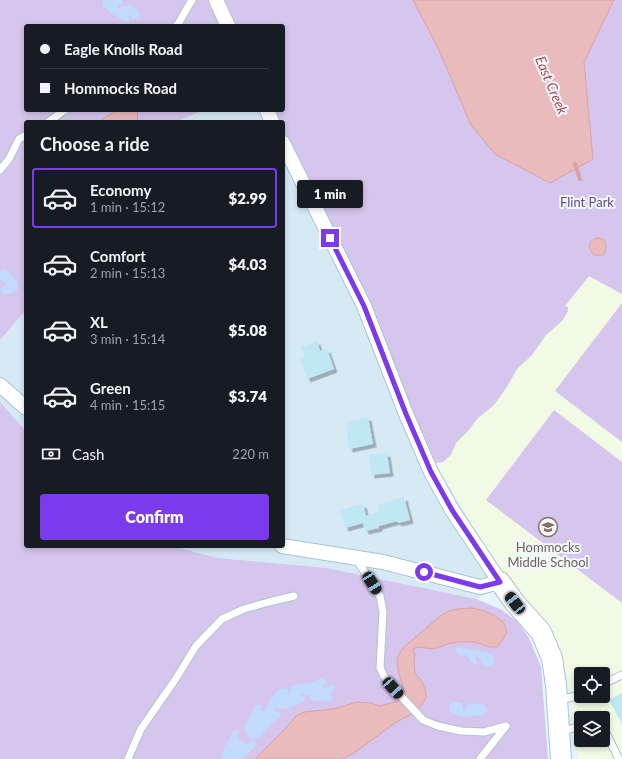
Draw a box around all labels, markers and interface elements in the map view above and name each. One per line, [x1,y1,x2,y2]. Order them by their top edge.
text: Eagle Knolls Road [64,40,182,58]
water label: East Creek [532,53,572,117]
text: Hommocks Road [64,79,177,97]
text: Choose a ride [40,133,149,155]
icon: car [42,180,78,216]
callout: 1 min [297,180,363,208]
text: Economy [90,181,151,199]
text: 1 min [314,186,346,202]
text: $2.99 [229,189,267,207]
park label: Flint Park [560,194,614,210]
text: 1 min · 15:12 [90,199,165,215]
route end [321,229,339,247]
icon: car [42,246,78,282]
text: Comfort [90,247,146,265]
text: $4.03 [229,255,267,273]
text: 2 min · 15:13 [90,265,165,281]
icon: car [42,312,78,348]
text: XL [90,313,108,331]
text: $5.08 [229,321,267,339]
text: 3 min · 15:14 [90,331,165,347]
icon: car [42,378,78,414]
text: Green [90,379,131,397]
text: $3.74 [229,387,267,405]
text: 4 min · 15:15 [90,397,165,413]
icon: cash [40,443,62,465]
text: Cash [72,445,104,463]
text: 220 m [232,446,269,462]
button: Confirm [40,494,269,540]
school or university icon: Hommocks Middle School [537,516,559,538]
place label: Hommocks Middle School [507,539,589,570]
route start [415,563,433,581]
car [361,570,383,596]
car [503,590,527,616]
map controls [574,667,610,747]
button: locate [574,667,610,703]
car [381,675,405,701]
button: layers [574,711,610,747]

